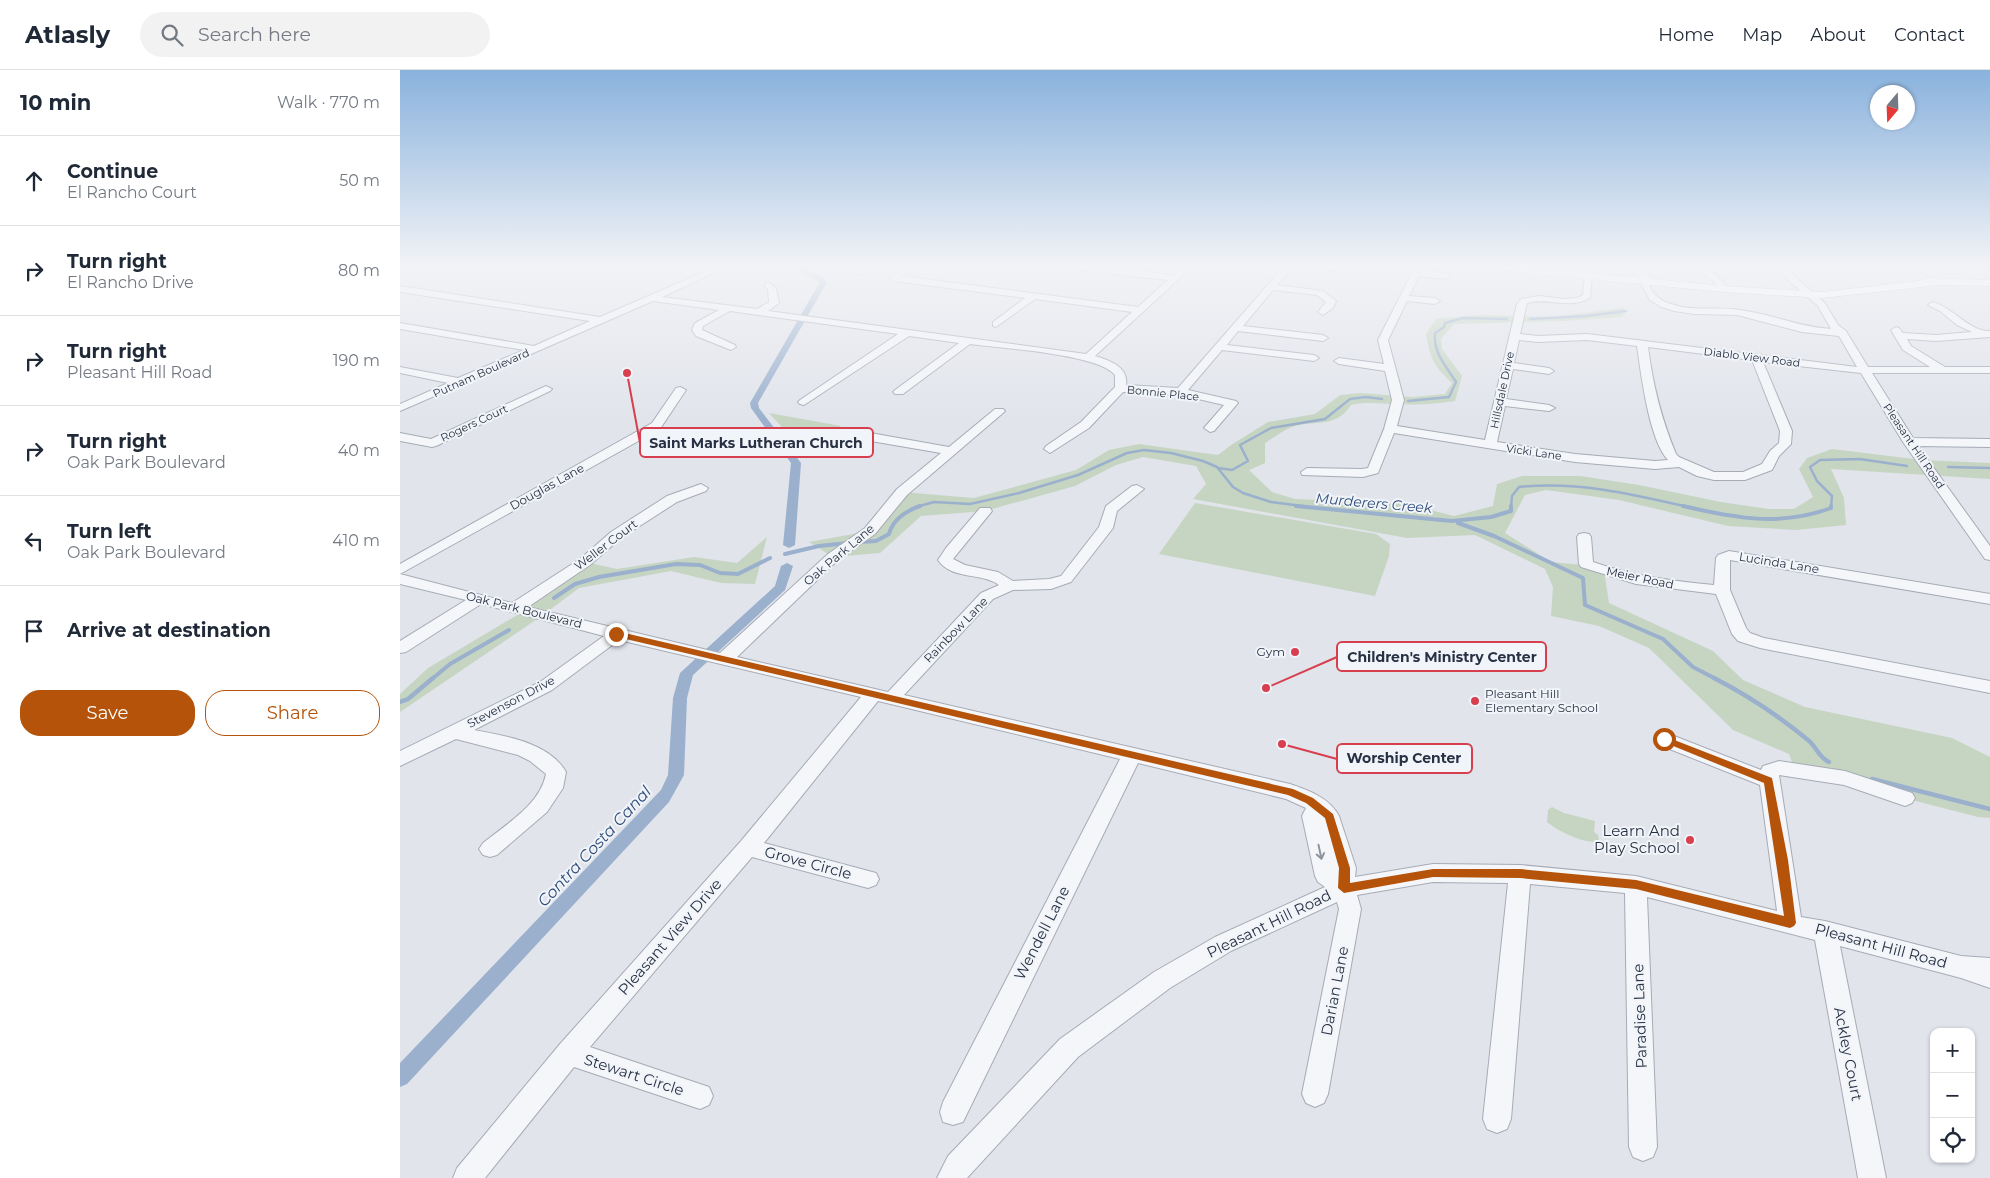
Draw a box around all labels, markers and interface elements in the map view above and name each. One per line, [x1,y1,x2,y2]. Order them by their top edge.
search box [140,12,490,57]
text: Atlasly [25,20,110,49]
icon: search [158,21,186,49]
text: Search here [198,23,311,46]
text: Home [1658,24,1714,46]
text: Map [1742,24,1782,46]
text: About [1810,24,1866,46]
text: Contact [1894,24,1965,46]
north arrow [1870,85,1915,130]
text: 10 min [20,90,91,115]
text: Walk · 770 m [277,93,380,112]
text: Continue [67,160,158,183]
icon: ahead [20,167,48,195]
text: 50 m [339,171,380,190]
text: El Rancho Court [67,183,197,202]
text: Turn right [67,250,167,273]
icon: right [20,257,48,285]
text: 80 m [338,261,380,280]
text: El Rancho Drive [67,273,194,292]
text: Turn right [67,340,167,363]
street label: Diablo View Road [1703,344,1801,370]
street label: Putnam Boulevard [431,345,531,401]
icon: right [20,347,48,375]
street label: Hillsdale Drive [1487,350,1517,430]
text: 190 m [333,351,380,370]
text: Pleasant Hill Road [67,363,212,382]
street label: Bonnie Place [1126,382,1200,404]
street label: Rogers Court [438,401,510,445]
street label: Pleasant Hill Road [1880,401,1948,491]
callout: Saint Marks Lutheran Church [640,428,873,457]
text: Turn right [67,430,167,453]
text: Saint Marks Lutheran Church [649,434,863,452]
icon: right [20,437,48,465]
text: 40 m [338,441,380,460]
street label: Vicki Lane [1505,441,1563,463]
text: Oak Park Boulevard [67,453,226,472]
street label: Douglas Lane [507,460,586,513]
water label: Murderers Creek [1315,489,1434,517]
street label: Weller Court [571,516,640,573]
text: Turn left [67,520,152,543]
street label: Oak Park Lane [800,521,877,588]
icon: left [20,527,48,555]
text: 410 m [332,531,380,550]
text: Oak Park Boulevard [67,543,226,562]
street label: Lucinda Lane [1738,549,1820,576]
street label: Meier Road [1605,563,1675,592]
street label: Oak Park Boulevard [464,588,584,631]
street label: Rainbow Lane [920,594,991,666]
icon: arrive [20,617,48,645]
text: Arrive at destination [67,619,271,642]
route end [605,623,628,646]
callout: Children's Ministry Center [1337,642,1546,671]
place label: Gym [1256,644,1285,659]
marker: Gym [1289,646,1301,658]
text: Children's Ministry Center [1347,648,1537,666]
street label: Stevenson Drive [464,672,557,731]
place label: Pleasant Hill Elementary School [1485,686,1598,715]
button: Save [20,690,195,736]
button: Share [205,690,380,736]
marker: Pleasant Hill Elementary School [1469,695,1481,707]
route start [1653,728,1676,751]
callout: Worship Center [1337,744,1472,773]
text: Worship Center [1347,749,1461,767]
water label: Contra Costa Canal [534,782,656,911]
place label: Learn And Play School [1594,821,1680,857]
marker: Learn And Play School [1684,834,1696,846]
street label: Grove Circle [762,842,854,883]
one-way arrow [1316,844,1325,860]
street label: Pleasant View Drive [614,874,725,999]
street label: Wendell Lane [1010,883,1073,983]
street label: Pleasant Hill Road [1203,885,1334,962]
street label: Pleasant Hill Road [1813,919,1949,972]
street label: Darian Lane [1317,944,1353,1037]
street label: Paradise Lane [1628,963,1651,1069]
street label: Ackley Court [1830,1005,1867,1102]
map controls [1930,1028,1975,1163]
button: + [1930,1028,1975,1073]
street label: Stewart Circle [582,1049,686,1100]
button: − [1930,1073,1975,1118]
button: locate [1930,1118,1975,1163]

